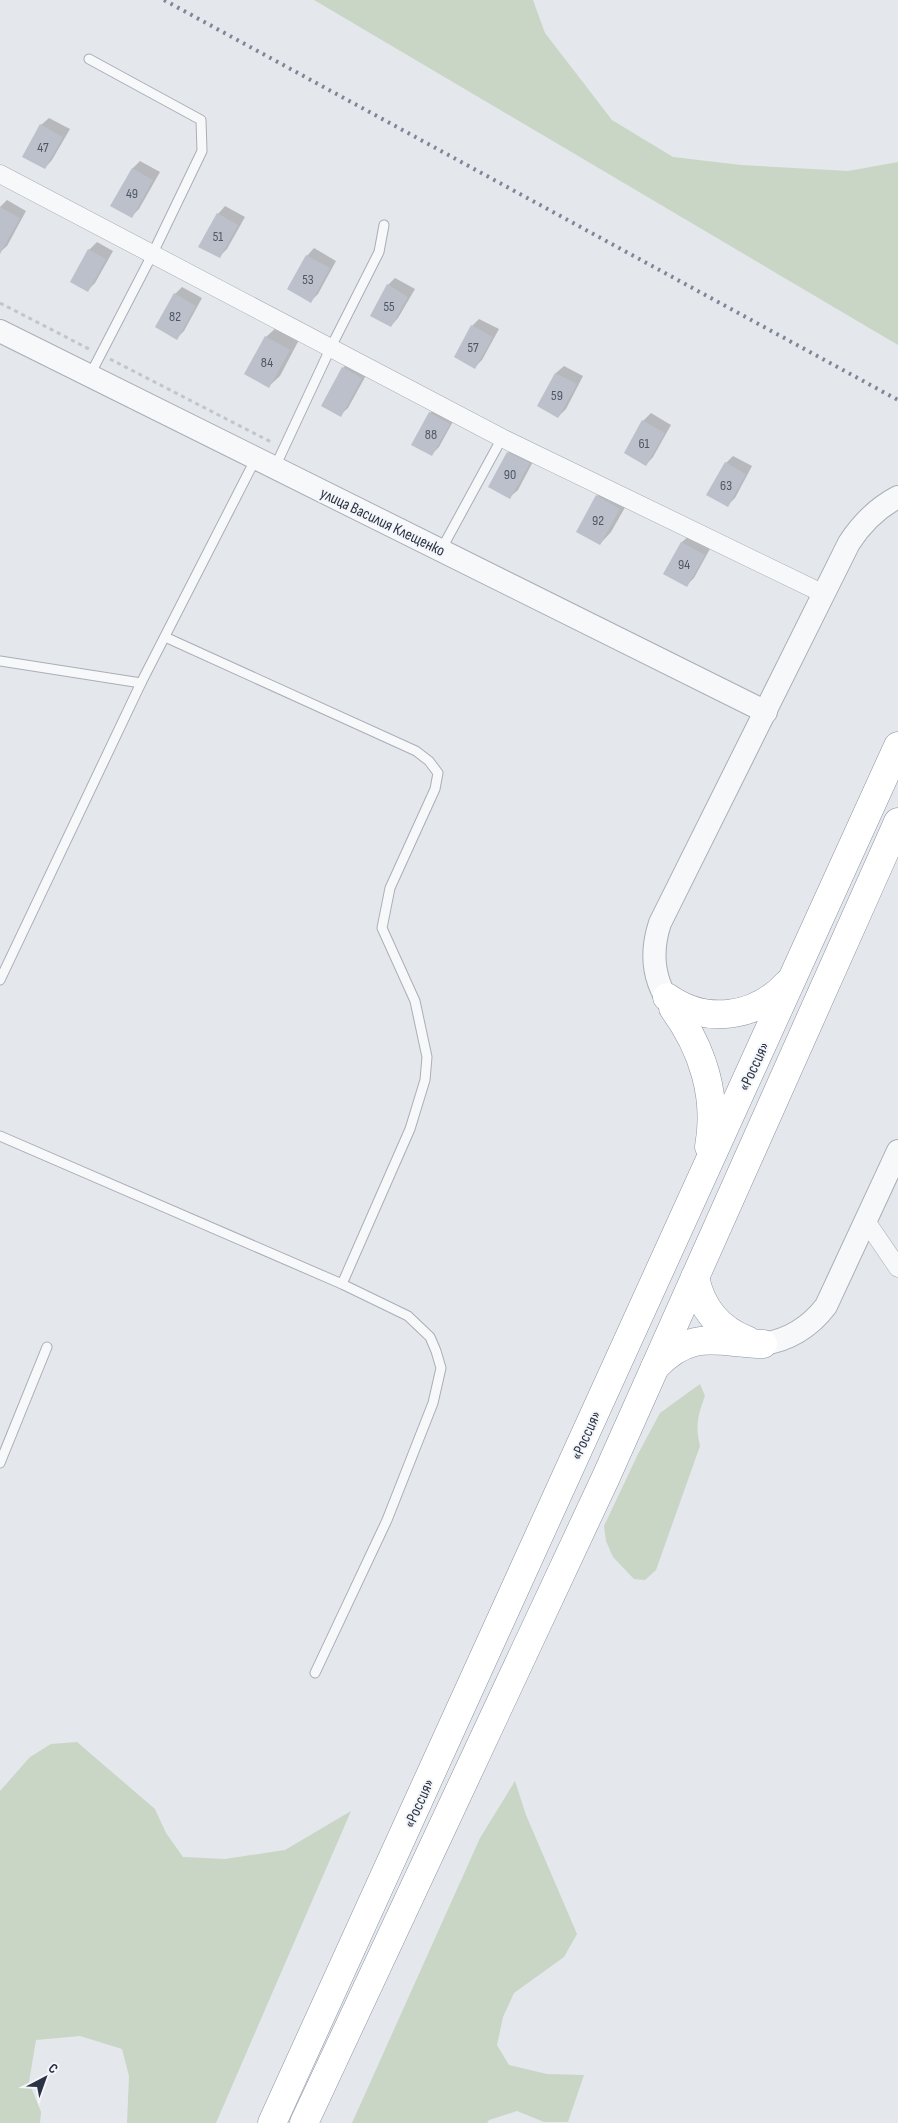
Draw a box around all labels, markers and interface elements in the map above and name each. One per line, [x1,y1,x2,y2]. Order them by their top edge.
house number: 47 [37,139,49,156]
house number: 49 [126,185,138,202]
house number: 51 [213,228,223,245]
house number: 53 [302,271,314,288]
house number: 55 [383,298,395,315]
house number: 82 [169,308,181,325]
house number: 57 [467,339,479,356]
house number: 84 [261,354,273,371]
house number: 59 [551,387,563,404]
house number: 88 [425,426,437,443]
house number: 61 [638,435,650,452]
house number: 90 [504,466,516,483]
house number: 63 [720,477,732,494]
street label: улица Василия Клещенко [317,484,448,561]
house number: 92 [592,512,604,529]
house number: 94 [678,556,690,573]
street label: «Россия» [735,1039,774,1094]
street label: «Россия» [567,1408,606,1463]
street label: «Россия» [400,1776,439,1831]
north arrow [20,2053,70,2103]
text: С [45,2060,61,2077]

